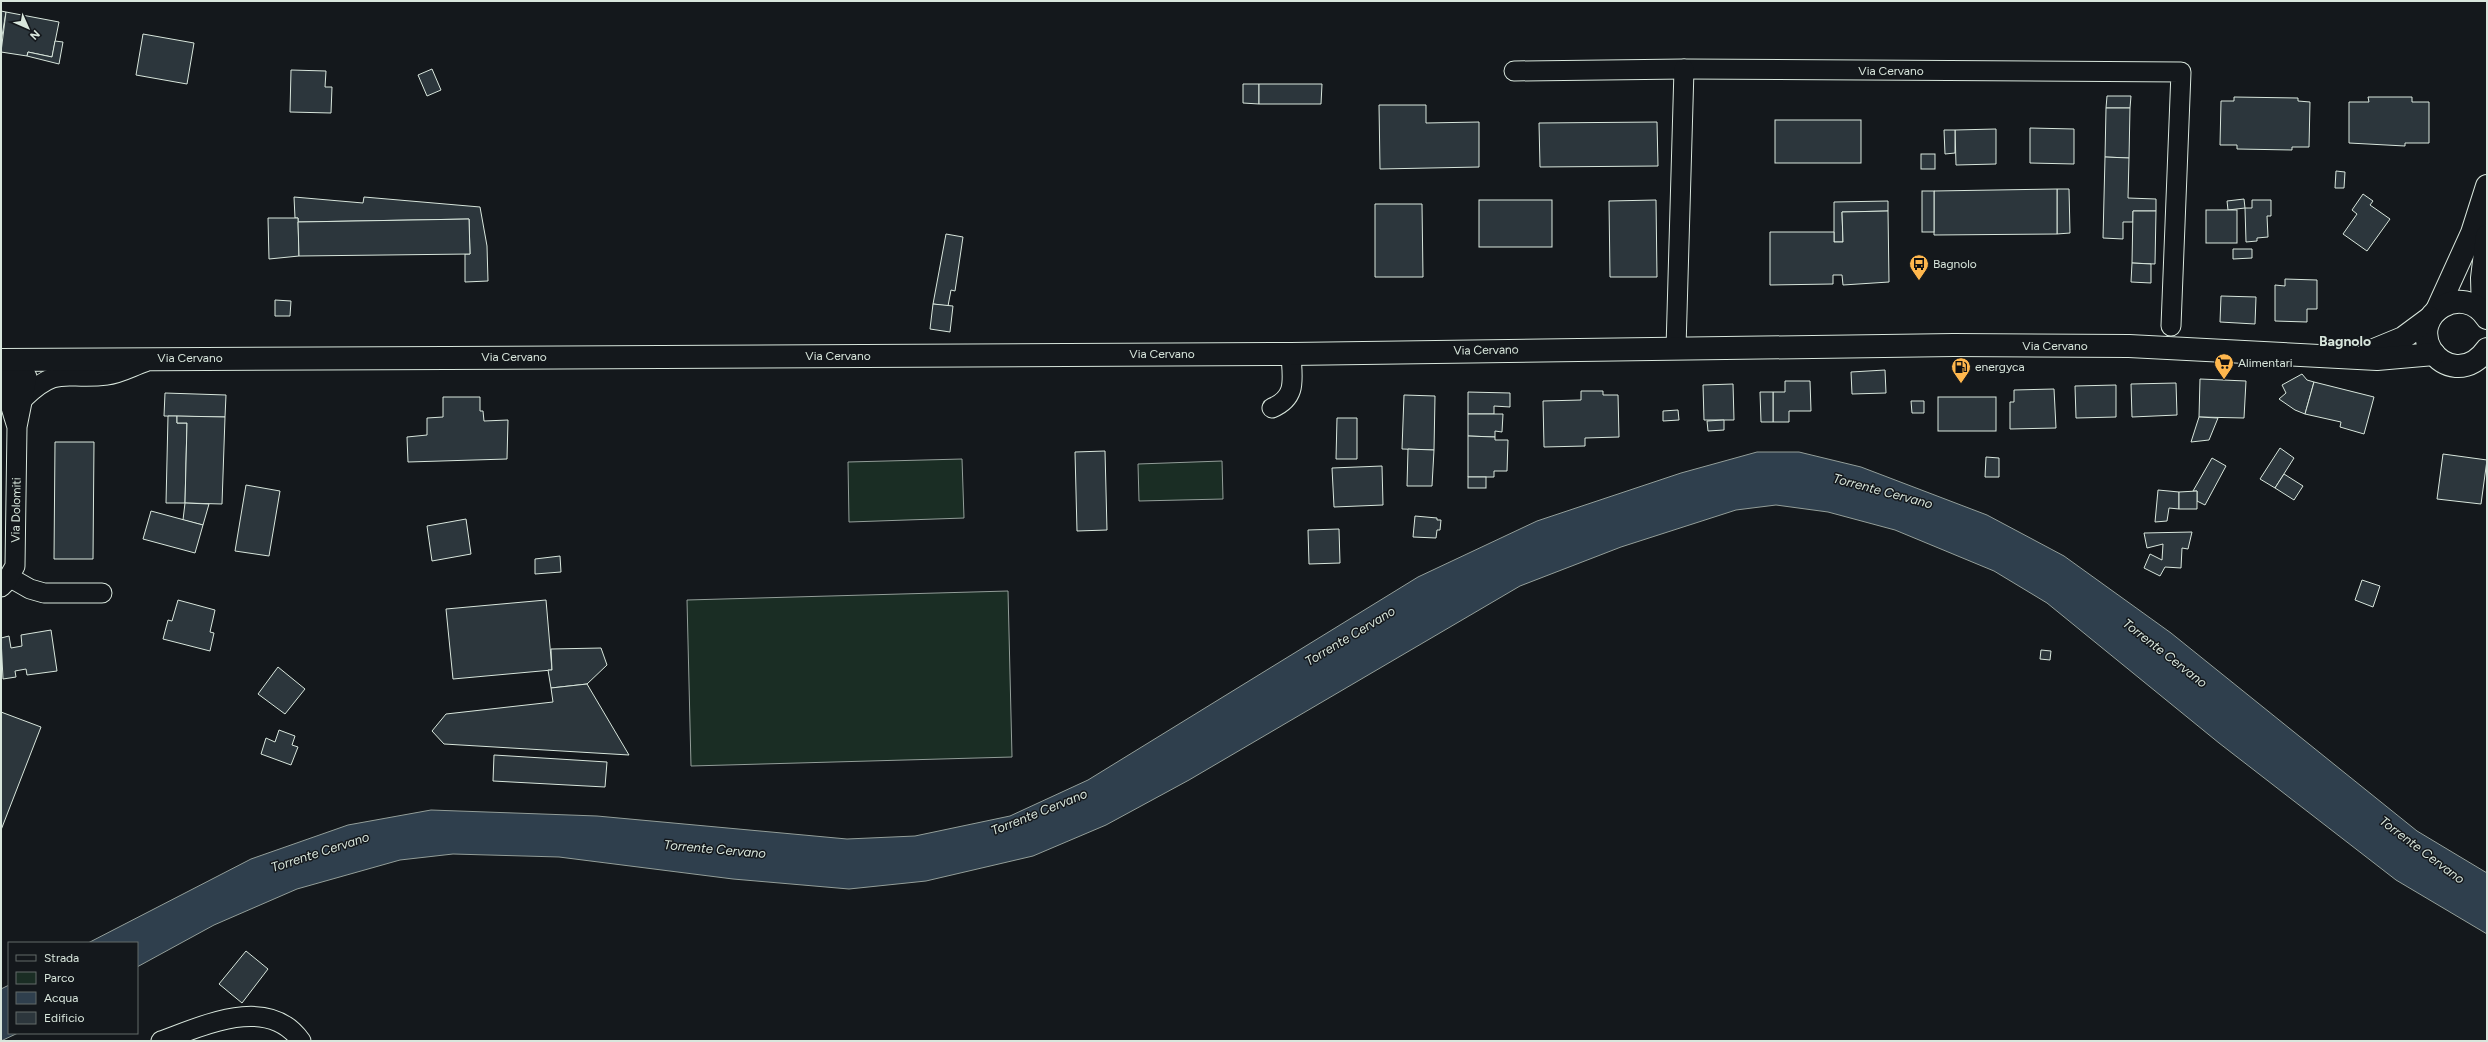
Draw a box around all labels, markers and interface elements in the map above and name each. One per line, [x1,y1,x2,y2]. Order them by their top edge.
north arrow [8,8,48,48]
text: N [27,27,42,42]
street label: Via Cervano [1858,64,1924,78]
bus stop icon: Bagnolo [1908,253,1930,281]
place label: Bagnolo [1933,257,1977,271]
district label: Bagnolo [2319,333,2371,350]
street label: Via Cervano [2022,339,2088,353]
street label: Via Cervano [1453,342,1519,358]
street label: Via Cervano [1129,347,1195,361]
street label: Via Cervano [805,349,871,363]
street label: Via Cervano [481,350,547,364]
street label: Via Cervano [157,351,223,365]
supermarket icon: Alimentari [2213,352,2235,380]
fuel station icon: energyca [1950,356,1972,384]
place label: Alimentari [2238,356,2292,370]
place label: energyca [1975,360,2025,374]
water label: Torrente Cervano [1832,470,1935,512]
street label: Via Dolomiti [8,477,24,543]
water label: Torrente Cervano [1302,603,1398,669]
water label: Torrente Cervano [2120,616,2210,691]
water label: Torrente Cervano [989,786,1090,838]
water label: Torrente Cervano [2377,813,2468,887]
water label: Torrente Cervano [269,829,371,875]
water label: Torrente Cervano [663,837,767,861]
legend [8,942,138,1034]
text: Strada [44,951,79,965]
text: Parco [44,971,74,985]
text: Acqua [44,991,78,1005]
text: Edificio [44,1011,84,1025]

